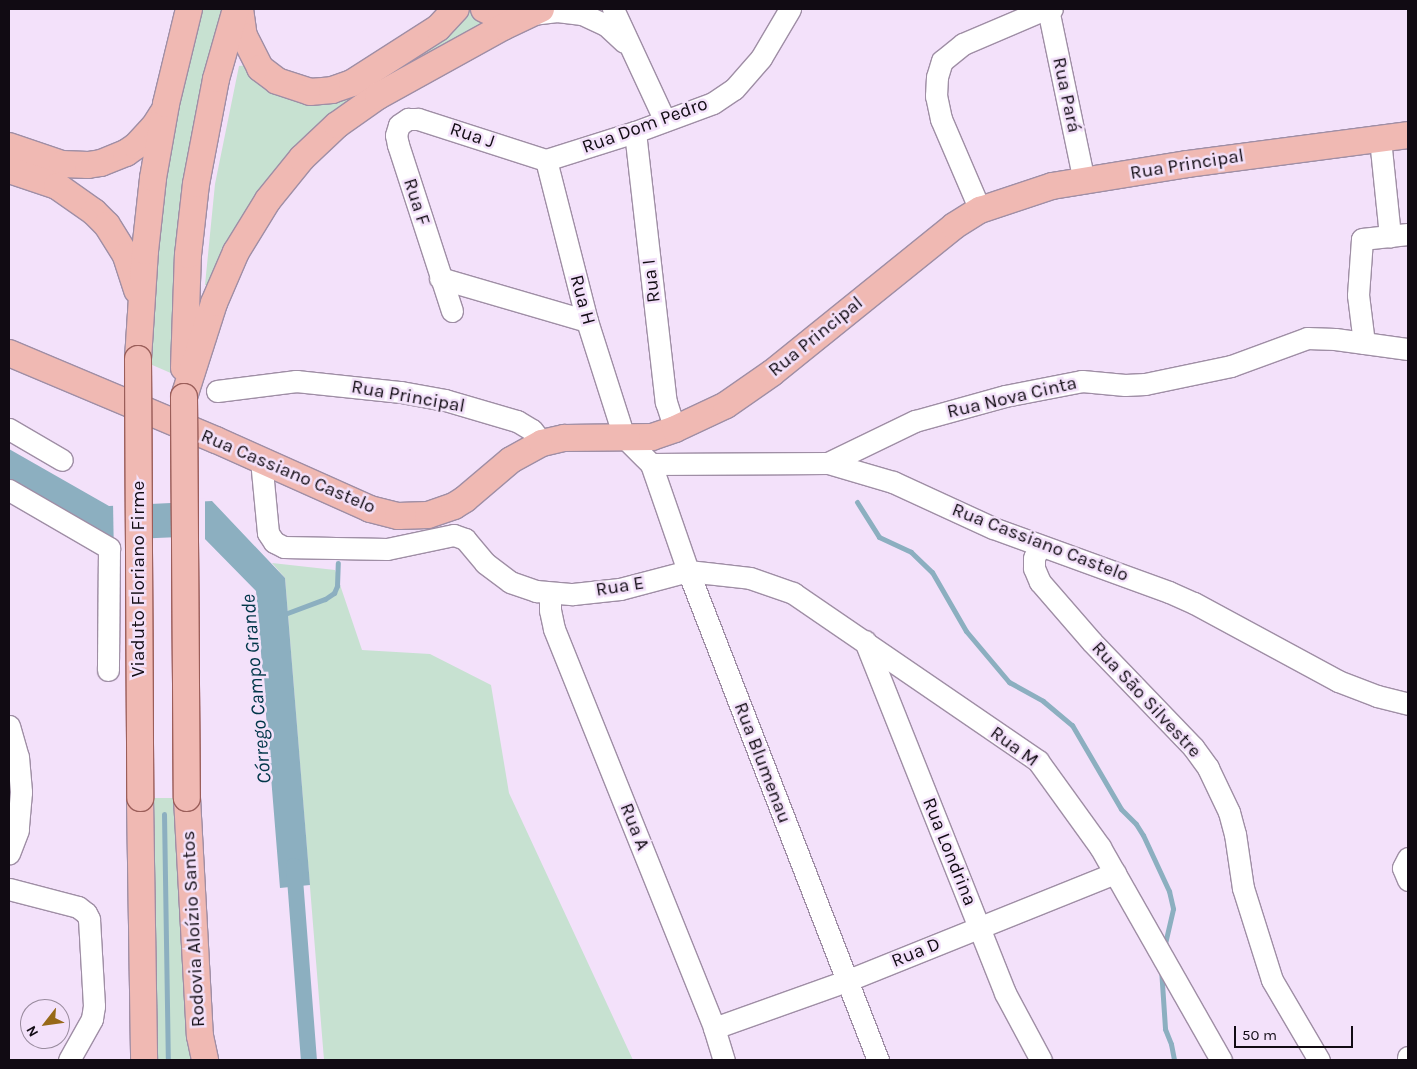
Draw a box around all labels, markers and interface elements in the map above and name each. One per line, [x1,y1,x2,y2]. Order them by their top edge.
street label: Rua Pará [1047,55,1085,135]
street label: Rua Dom Pedro [579,93,711,159]
street label: Rua J [447,118,497,154]
street label: Rua Principal [1128,145,1246,185]
street label: Rua F [398,176,434,228]
street label: Rua I [638,258,666,304]
street label: Rua H [564,273,600,327]
street label: Rua Principal [764,292,868,382]
street label: Rua Nova Cinta [945,372,1079,424]
street label: Rua Principal [349,376,467,418]
street label: Rua Cassiano Castelo [197,425,379,519]
street label: Viaduto Floriano Firme [128,481,150,677]
street label: Rua Cassiano Castelo [948,499,1132,587]
street label: Rua E [594,572,646,602]
water label: Córrego Campo Grande [236,593,276,785]
street label: Rua São Silvestre [1086,637,1206,763]
street label: Rua Blumenau [728,699,796,827]
street label: Rua M [985,722,1043,772]
street label: Rua Londrina [917,795,981,909]
street label: Rua A [614,800,654,854]
street label: Rodovia Aloízio Santos [177,830,211,1028]
street label: Rua D [888,933,944,973]
north arrow [20,999,70,1049]
scale bar [1237,1016,1356,1048]
text: N [23,1023,42,1040]
text: 50 m [1242,1026,1277,1044]

